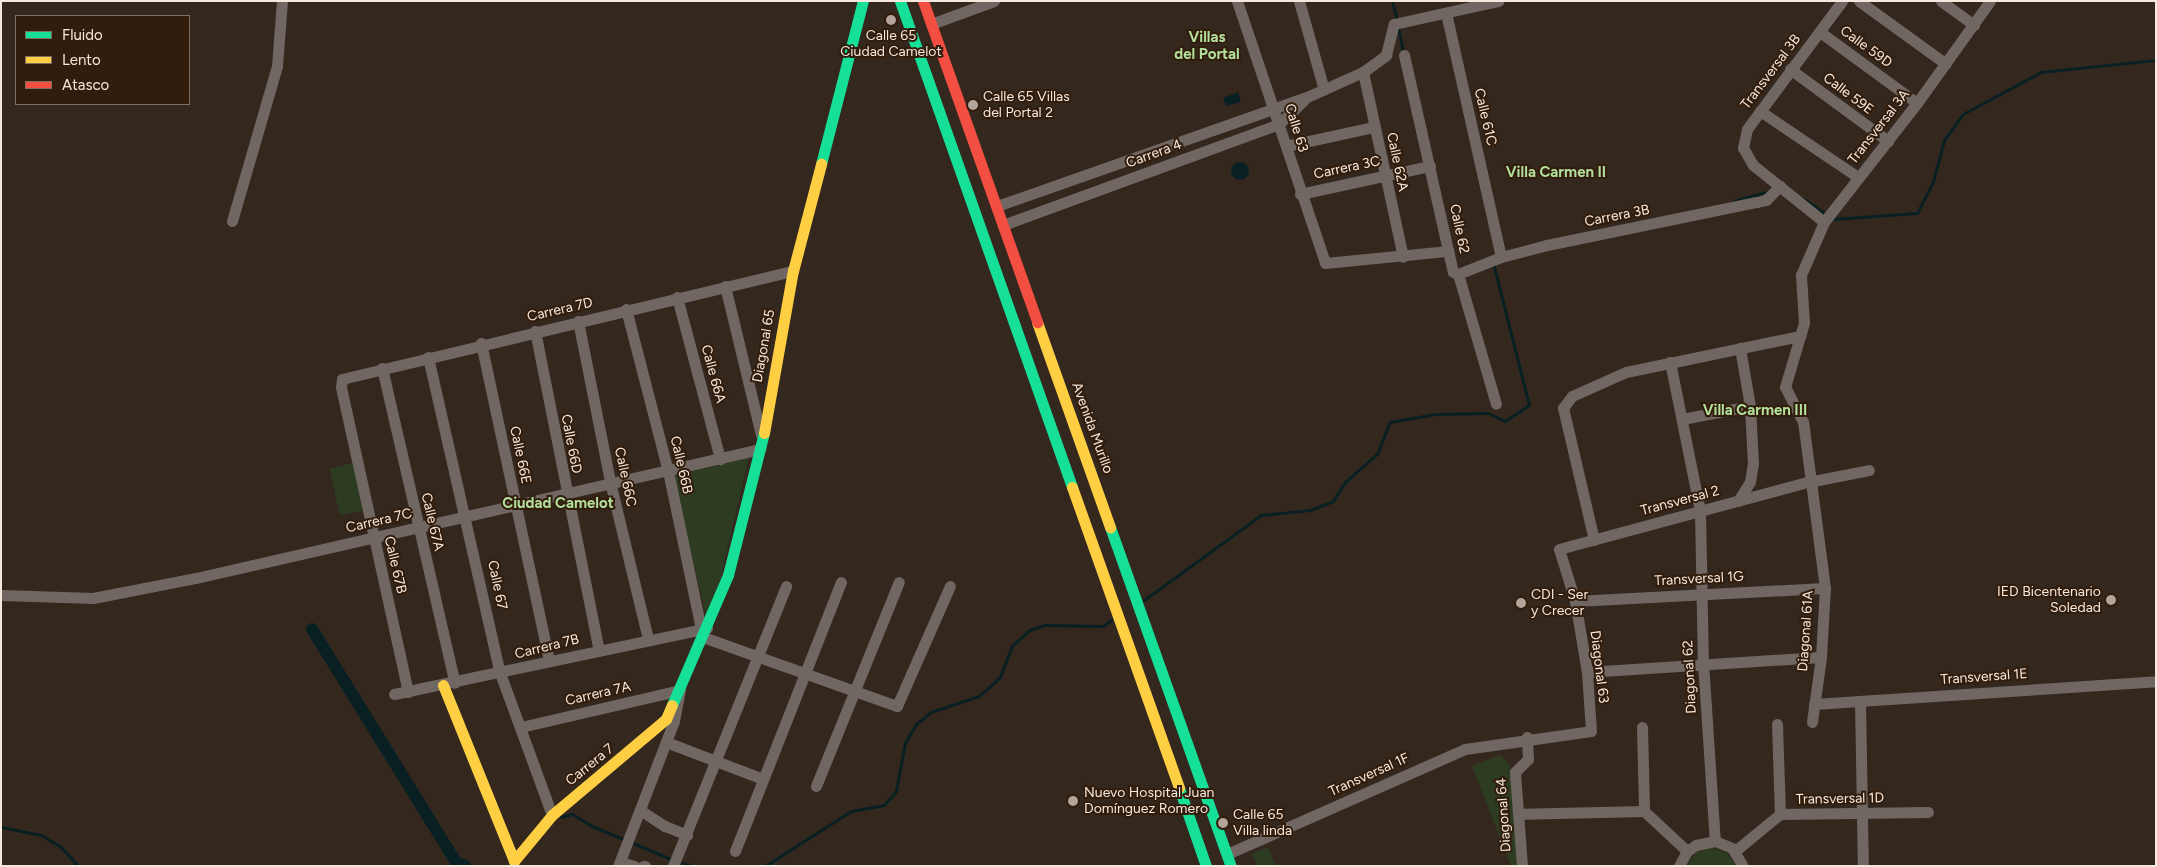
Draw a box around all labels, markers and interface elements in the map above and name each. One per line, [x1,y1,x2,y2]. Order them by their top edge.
marker: Calle 65 Ciudad Camelot [885,14,897,26]
legend [15,15,190,105]
street label: Calle 59D [1837,23,1895,71]
text: Fluido [62,26,103,44]
place label: Calle 65 Ciudad Camelot [840,28,942,60]
district label: Villas del Portal [1174,28,1240,63]
street label: Transversal 3B [1737,31,1805,113]
text: Lento [62,51,101,69]
street label: Calle 59E [1819,70,1877,118]
text: Atasco [62,76,109,94]
street label: Transversal 3A [1845,86,1913,168]
street label: Calle 61C [1470,87,1500,147]
place label: Calle 65 Villas del Portal 2 [983,89,1070,121]
marker: Calle 65 Villas del Portal 2 [967,99,979,111]
street label: Calle 63 [1281,102,1311,154]
street label: Calle 62A [1383,131,1411,193]
street label: Carrera 4 [1124,136,1184,172]
street label: Carrera 3C [1312,153,1382,183]
district label: Villa Carmen II [1506,164,1606,182]
street label: Carrera 3B [1583,201,1651,231]
street label: Calle 62 [1446,203,1472,255]
street label: Carrera 7D [526,294,594,326]
street label: Diagonal 65 [749,308,779,384]
street label: Calle 66A [697,343,729,405]
street label: Avenida Murillo [1068,380,1116,476]
district label: Villa Carmen III [1703,402,1807,420]
street label: Calle 66D [557,413,585,475]
street label: Calle 66E [506,425,534,485]
street label: Calle 66B [666,434,696,496]
street label: Calle 66C [611,446,639,508]
street label: Transversal 2 [1639,482,1721,520]
street label: Calle 67A [417,491,447,553]
district label: Ciudad Camelot [502,495,614,513]
street label: Carrera 7C [344,505,414,537]
street label: Calle 67B [380,535,410,595]
street label: Calle 67 [484,559,510,611]
street label: Transversal 1G [1654,568,1744,590]
place label: IED Bicentenario Soledad [1997,584,2101,616]
place label: CDI - Ser y Crecer [1531,587,1588,620]
street label: Diagonal 61A [1795,590,1817,672]
marker: IED Bicentenario Soledad [2105,594,2117,606]
marker: CDI - Ser y Crecer [1515,597,1527,609]
street label: Diagonal 63 [1586,630,1612,704]
street label: Carrera 7B [513,631,581,663]
street label: Diagonal 62 [1680,640,1700,714]
street label: Transversal 1E [1940,666,2028,688]
street label: Carrera 7A [564,678,632,710]
street label: Carrera 7 [562,740,618,790]
street label: Transversal 1F [1326,750,1412,800]
street label: Diagonal 64 [1493,777,1515,853]
place label: Nuevo Hospital Juan Domínguez Romero [1084,785,1214,818]
street label: Transversal 1D [1796,790,1884,808]
marker: Nuevo Hospital Juan Domínguez Romero [1066,794,1080,808]
place label: Calle 65 Villa linda [1233,807,1292,840]
marker: Calle 65 Villa linda [1217,817,1229,829]

